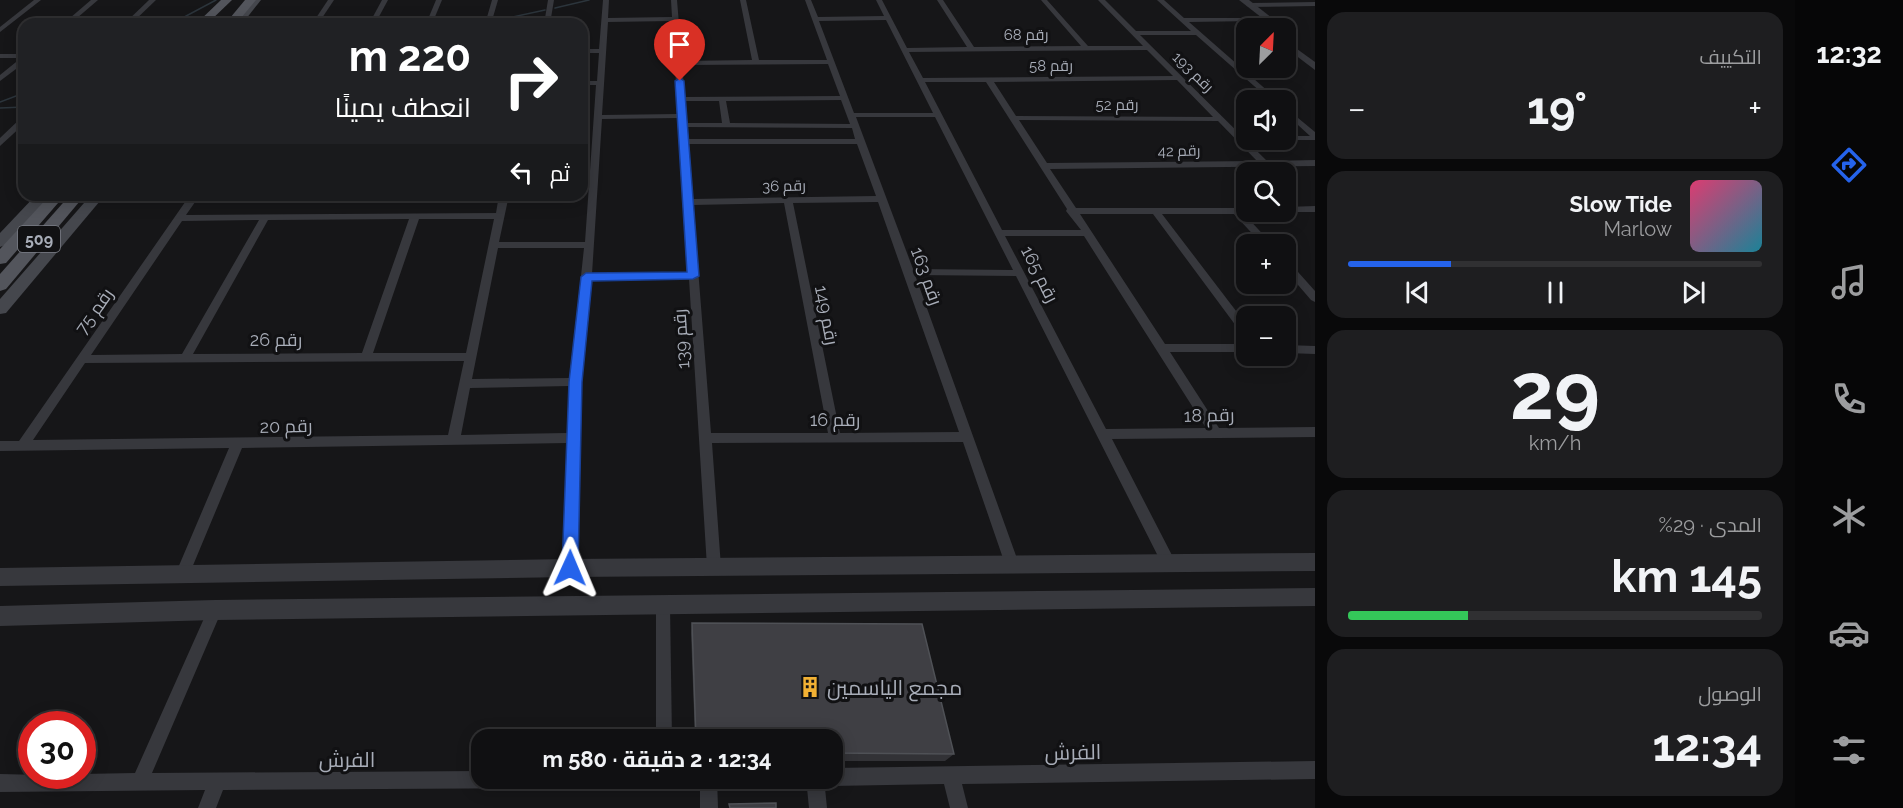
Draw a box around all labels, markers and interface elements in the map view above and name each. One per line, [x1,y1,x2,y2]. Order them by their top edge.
north arrow [1236,18,1296,78]
map controls [1236,18,1296,366]
pin [654,19,705,81]
street label: رقم 68 [1004,26,1048,45]
icon: arrive [663,28,696,61]
text: 220 m [349,32,471,81]
text: 12:32 [1816,38,1882,69]
icon: right [492,42,570,120]
text: التكييف [1699,45,1762,69]
street label: رقم 193 [1168,48,1217,97]
street label: رقم 58 [1029,57,1073,76]
text: 19° [1527,82,1587,135]
text: − [1348,89,1366,128]
text: + [1748,89,1762,128]
button: sound [1236,90,1296,150]
text: انعطف يمينًا [334,92,471,123]
street label: رقم 52 [1096,96,1138,115]
street label: رقم 42 [1157,142,1201,161]
icon: directions [1828,144,1870,186]
icon: left [505,156,538,189]
text: ثم [550,160,570,186]
button: search [1236,162,1296,222]
street label: رقم 36 [762,177,806,196]
text: Slow Tide [1570,191,1672,217]
text: Marlow [1603,217,1672,241]
road number: 509 [18,226,60,252]
button: + [1236,234,1296,294]
street label: رقم 165 [1015,242,1063,307]
street label: رقم 163 [905,244,947,309]
icon: music [1828,261,1870,303]
icon: previous [1401,276,1434,309]
icon: pause [1539,276,1572,309]
icon: next [1677,276,1710,309]
street label: رقم 149 [809,283,843,347]
street label: رقم 75 [71,284,119,339]
button: − [1236,306,1296,366]
street label: رقم 139 [668,308,696,370]
street label: رقم 26 [250,329,302,352]
text: 29 [1510,346,1600,437]
icon: phone [1828,378,1870,420]
street label: رقم 18 [1184,404,1234,428]
street label: رقم 16 [810,409,860,432]
street label: رقم 20 [260,415,312,439]
text: km/h [1529,431,1581,455]
icon: climate [1828,495,1870,537]
text: المدى · 29% [1659,513,1762,537]
position arrow [538,536,602,600]
text: 145 km [1611,550,1762,603]
icon: car [1828,612,1870,654]
building icon: مجمع الياسمين [798,675,822,699]
place label: مجمع الياسمين [827,675,962,702]
text: الوصول [1698,682,1762,706]
speed limit sign: 30 [18,711,96,789]
text: 12:34 [1652,719,1762,772]
icon: filters [1828,729,1870,771]
street label: الفرش [1044,739,1102,766]
text: 12:34 · 2 دقيقة · 580 m [542,746,772,772]
street label: الفرش [319,747,375,773]

